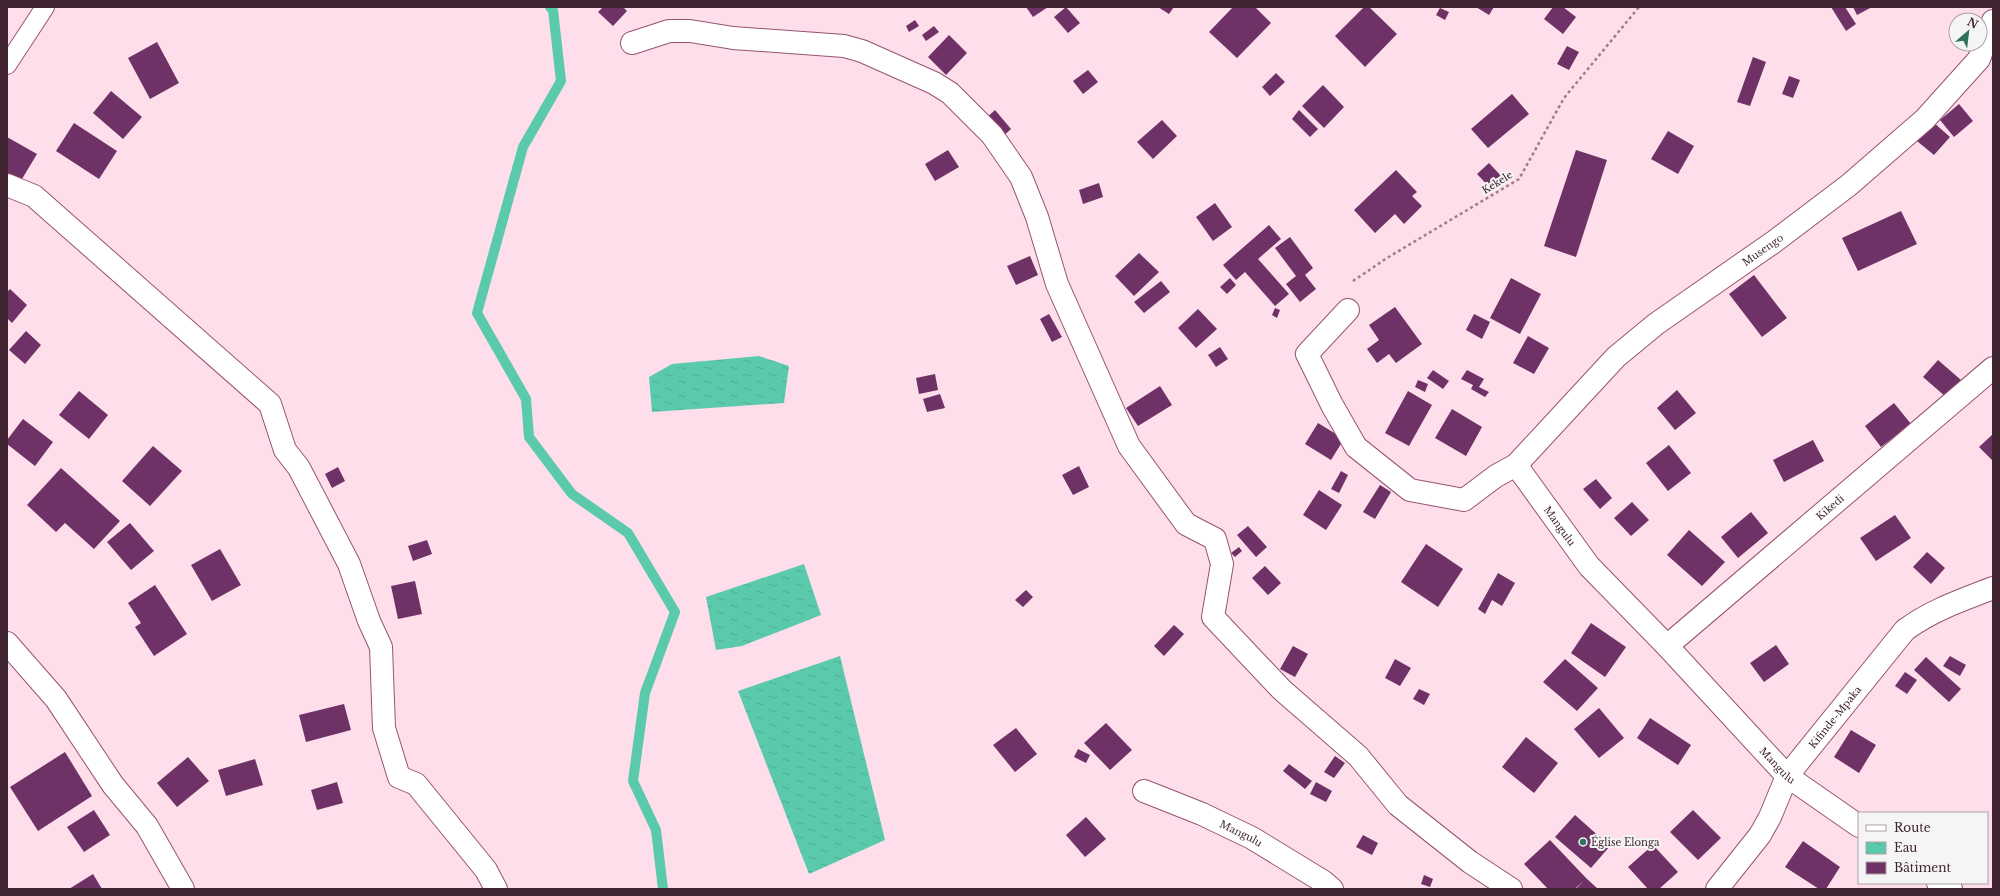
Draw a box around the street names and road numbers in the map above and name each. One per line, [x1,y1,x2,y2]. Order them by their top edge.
street label: Kekele [1479,168,1515,197]
street label: Musengo [1740,231,1786,269]
street label: Kikedi [1813,492,1847,523]
street label: Mangulu [1541,504,1578,549]
street label: Kifinde-Mpaka [1806,683,1865,751]
street label: Mangulu [1757,744,1798,787]
street label: Mangulu [1218,818,1265,850]

